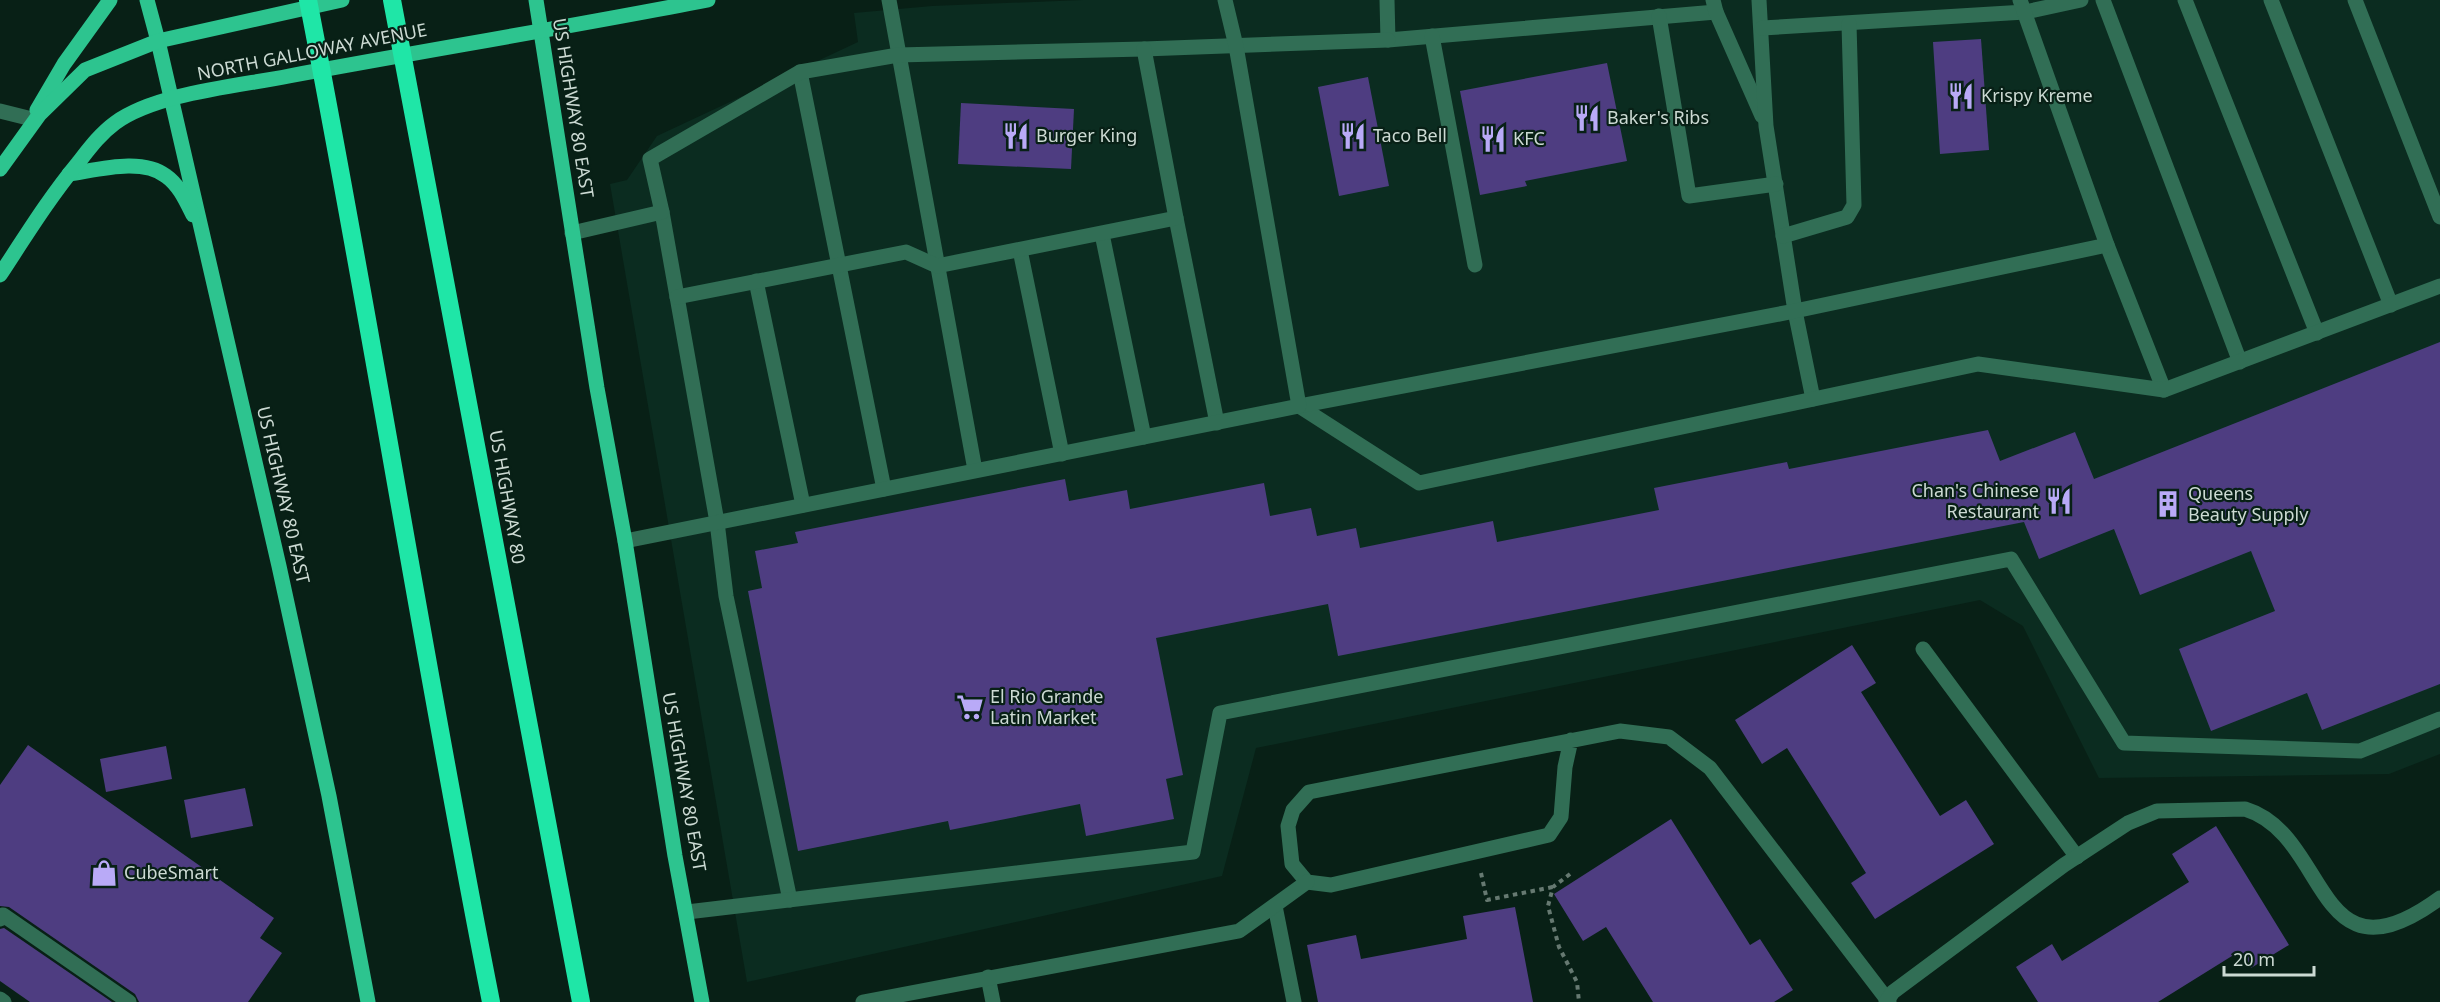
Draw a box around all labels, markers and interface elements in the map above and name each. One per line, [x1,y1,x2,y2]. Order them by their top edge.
street label: US HIGHWAY 80 EAST [548,16,600,199]
street label: NORTH GALLOWAY AVENUE [195,17,429,85]
restaurant icon: Krispy Kreme [1946,81,1976,111]
place label: Krispy Kreme [1981,83,2093,107]
restaurant icon: Baker's Ribs [1572,103,1602,133]
place label: Baker's Ribs [1607,105,1709,129]
restaurant icon: Burger King [1001,121,1031,151]
restaurant icon: Taco Bell [1338,121,1368,151]
place label: Burger King [1036,123,1137,147]
place label: Taco Bell [1373,123,1447,147]
restaurant icon: KFC [1478,124,1508,154]
place label: KFC [1513,126,1545,150]
street label: US HIGHWAY 80 EAST [252,404,316,586]
street label: US HIGHWAY 80 [484,428,532,566]
place label: Chan's Chinese Restaurant [1911,478,2040,523]
place label: Queens Beauty Supply [2188,481,2309,526]
restaurant icon: Chan's Chinese Restaurant [2044,486,2074,516]
building icon: Queens Beauty Supply [2153,489,2183,519]
place label: El Rio Grande Latin Market [990,684,1103,729]
street label: US HIGHWAY 80 EAST [657,690,713,873]
supermarket icon: El Rio Grande Latin Market [955,692,985,722]
shop icon: CubeSmart [89,858,119,888]
place label: CubeSmart [124,860,219,884]
scale bar [2224,939,2314,977]
text: 20 m [2233,947,2275,971]

